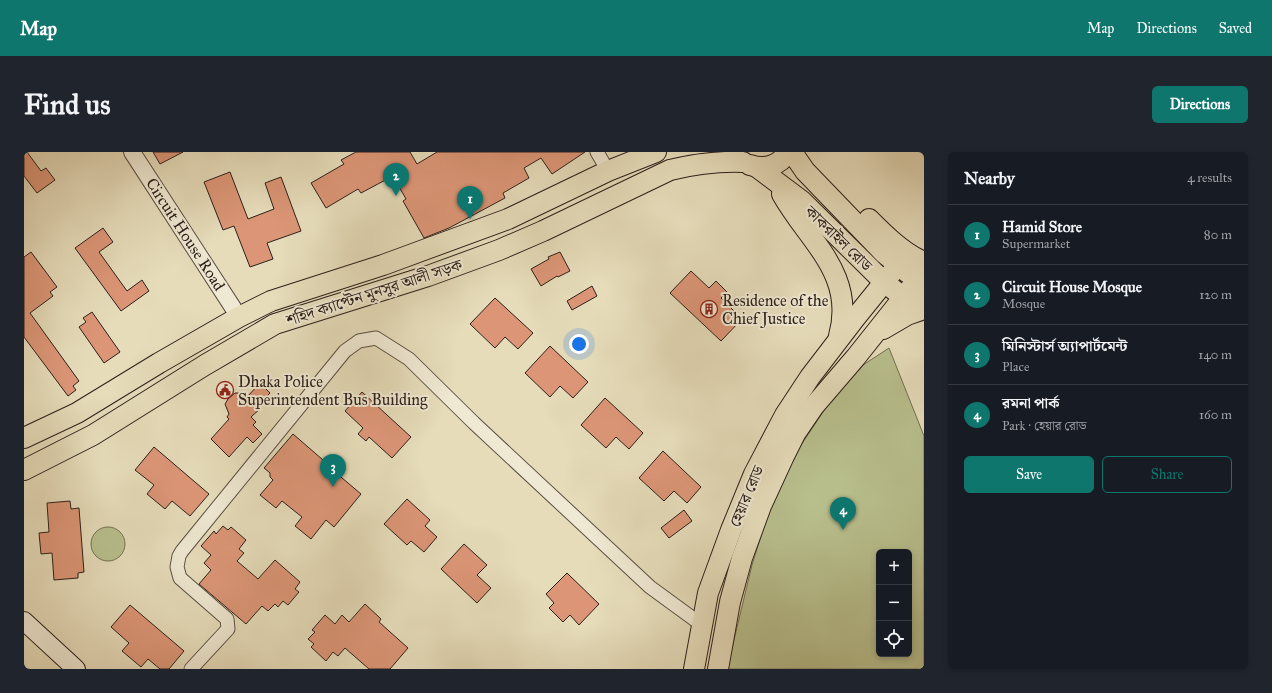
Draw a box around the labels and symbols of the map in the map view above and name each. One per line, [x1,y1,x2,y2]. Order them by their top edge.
pin: 2 [383,163,409,196]
street label: Circuit House Road [142,174,229,294]
pin: 1 [457,186,483,219]
street label: কাকরাইল রোড [800,200,878,276]
street label: শহিদ ক্যাপ্টেন মুনসুর আলী সড়ক [283,255,465,331]
place label: Residence of the Chief Justice [722,291,829,329]
building icon: Residence of the Chief Justice [699,299,719,319]
your location [569,334,589,354]
place label: Dhaka Police Superintendent Bus Building [238,372,428,410]
public building icon: Dhaka Police Superintendent Bus Building [215,380,235,400]
pin: 3 [320,454,346,487]
street label: হেয়ার রোড [725,462,768,530]
pin: 4 [830,497,856,530]

